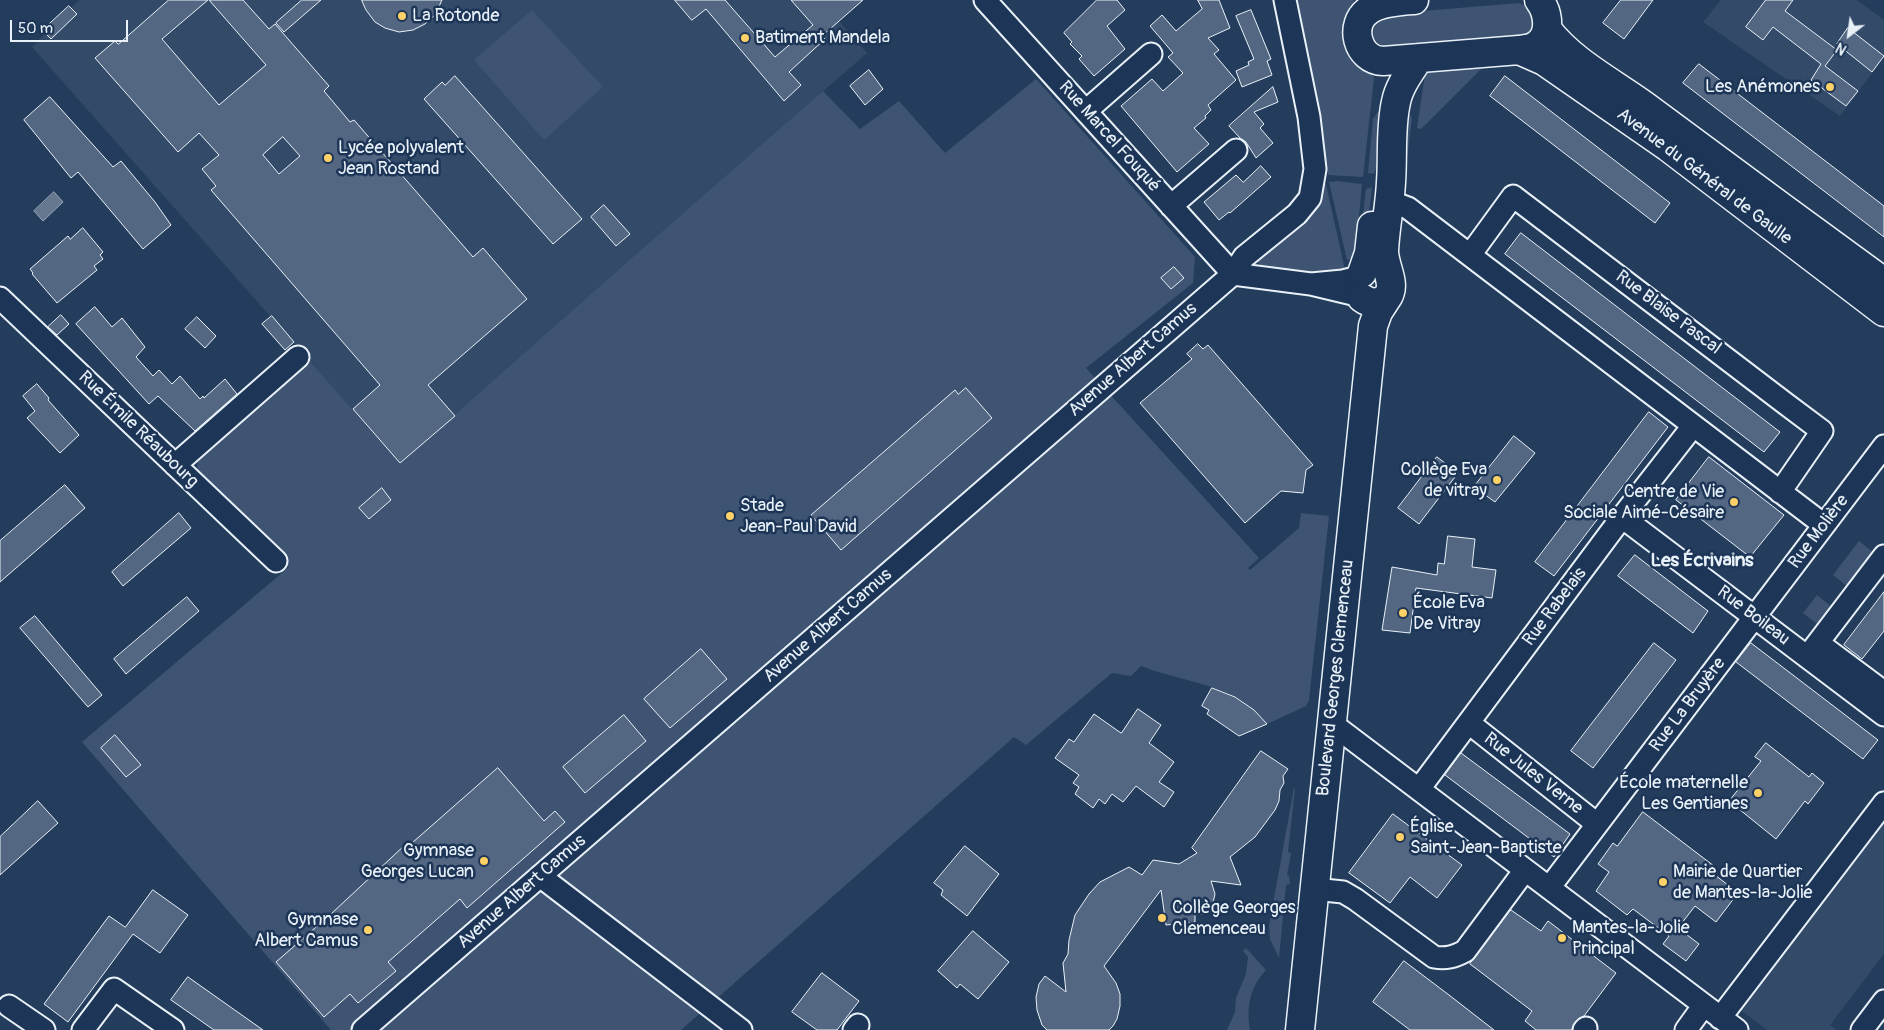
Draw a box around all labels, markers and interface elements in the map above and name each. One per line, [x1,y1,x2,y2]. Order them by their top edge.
place label: La Rotonde [412,5,499,27]
scale bar [12,10,130,42]
marker: La Rotonde [396,10,408,22]
north arrow [1824,10,1874,60]
text: 50 m [18,19,53,38]
place label: Batiment Mandela [755,27,890,49]
marker: Batiment Mandela [739,32,751,44]
text: N [1833,39,1850,58]
place label: Les Anémones [1705,76,1820,98]
street label: Rue Marcel Fouqué [1053,77,1165,197]
marker: Les Anémones [1824,81,1836,93]
street label: Avenue du Général de Gaulle [1612,104,1796,250]
place label: Lycée polyvalent Jean Rostand [338,137,464,180]
marker: Lycée polyvalent Jean Rostand [322,152,334,164]
street label: Rue Blaise Pascal [1611,266,1725,360]
street label: Avenue Albert Camus [1064,298,1202,422]
street label: Rue Émile Réaubourg [73,367,203,493]
place label: Collège Eva de vitray [1400,459,1487,502]
marker: Collège Eva de vitray [1491,474,1503,486]
place label: Centre de Vie Sociale Aimé-Césaire [1563,481,1724,524]
street label: Rue Molière [1784,491,1854,573]
place label: Stade Jean-Paul David [740,495,857,538]
marker: Centre de Vie Sociale Aimé-Césaire [1728,496,1740,508]
marker: Stade Jean-Paul David [724,510,736,522]
district label: Les Écrivains [1650,550,1754,572]
street label: Boulevard Georges Clemenceau [1313,559,1359,797]
street label: Rue Rabelais [1518,563,1592,651]
street label: Avenue Albert Camus [759,564,897,688]
street label: Rue Boileau [1712,582,1794,650]
place label: École Eva De Vitray [1413,592,1485,634]
marker: École Eva De Vitray [1397,607,1409,619]
street label: Rue La Bruyère [1646,654,1730,756]
street label: Rue Jules Verne [1479,728,1587,820]
place label: École maternelle Les Gentianes [1619,772,1748,814]
marker: École maternelle Les Gentianes [1752,787,1764,799]
place label: Église Saint-Jean-Baptiste [1410,816,1562,859]
street label: Avenue Albert Camus [453,830,591,954]
marker: Église Saint-Jean-Baptiste [1394,831,1406,843]
place label: Gymnase Georges Lucan [361,840,474,882]
marker: Gymnase Georges Lucan [478,855,490,867]
place label: Mairie de Quartier de Mantes-la-Jolie [1673,861,1812,904]
marker: Mairie de Quartier de Mantes-la-Jolie [1657,876,1669,888]
place label: Collège Georges Clemenceau [1172,897,1296,940]
place label: Gymnase Albert Camus [254,909,358,952]
marker: Collège Georges Clemenceau [1156,912,1168,924]
place label: Mantes-la-Jolie Principal [1572,917,1690,960]
marker: Gymnase Albert Camus [362,924,374,936]
marker: Mantes-la-Jolie Principal [1556,932,1568,944]

